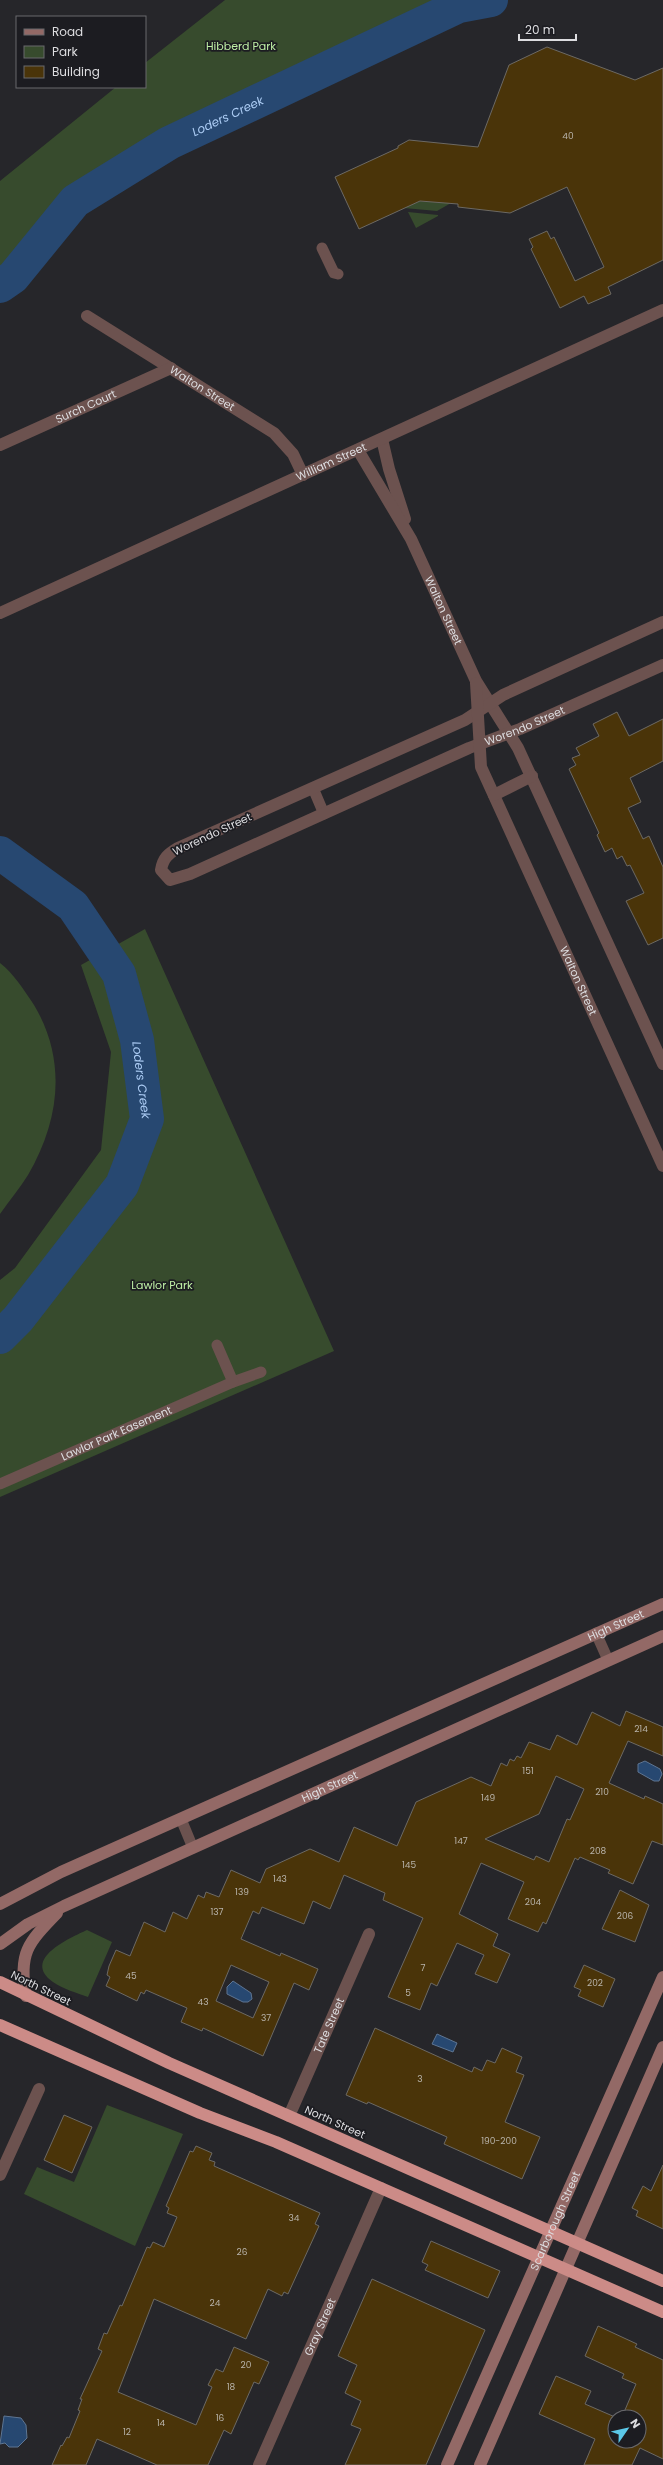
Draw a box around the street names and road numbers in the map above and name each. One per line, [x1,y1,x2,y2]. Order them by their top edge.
street label: Walton Street [167,362,238,415]
street label: Surch Court [53,386,119,427]
street label: William Street [293,439,369,485]
street label: Walton Street [421,573,466,647]
street label: Worendo Street [482,702,567,749]
street label: Worendo Street [170,809,254,859]
street label: Walton Street [556,944,601,1018]
street label: Lawlor Park Easement [58,1402,174,1464]
street label: High Street [585,1606,646,1645]
street label: High Street [299,1767,360,1806]
street label: North Street [8,1967,74,2009]
street label: Tate Street [310,1995,348,2056]
street label: North Street [302,2101,368,2143]
street label: Scarborough Street [526,2169,584,2273]
street label: Gray Street [300,2295,340,2358]

